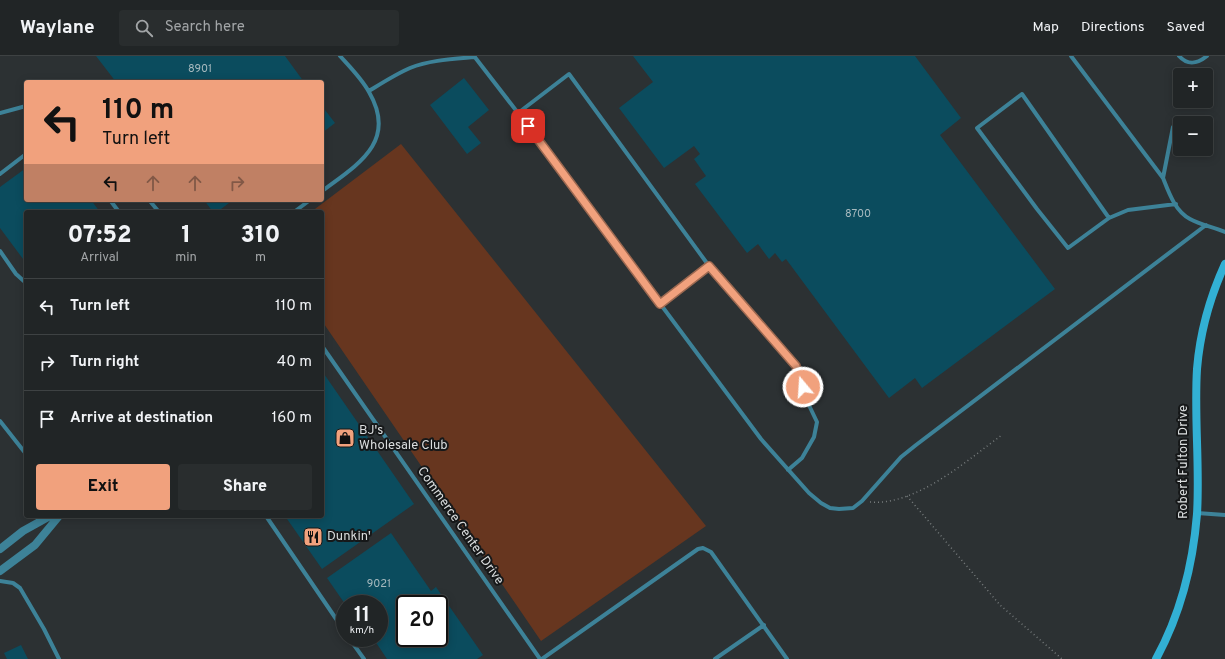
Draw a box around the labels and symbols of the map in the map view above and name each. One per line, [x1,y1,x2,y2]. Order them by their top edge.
house number: 8901 [188,62,212,76]
pin [511,109,545,143]
house number: 8700 [845,207,871,221]
position arrow [782,366,824,408]
street label: Robert Fulton Drive [1176,405,1192,519]
place label: BJ's Wholesale Club [359,423,448,454]
shop icon: BJ's Wholesale Club [334,427,356,449]
street label: Commerce Center Drive [413,464,507,588]
restaurant icon: Dunkin' [302,526,324,548]
place label: Dunkin' [327,529,371,545]
house number: 9021 [367,577,391,591]
speed limit sign: 20 [396,595,448,647]

